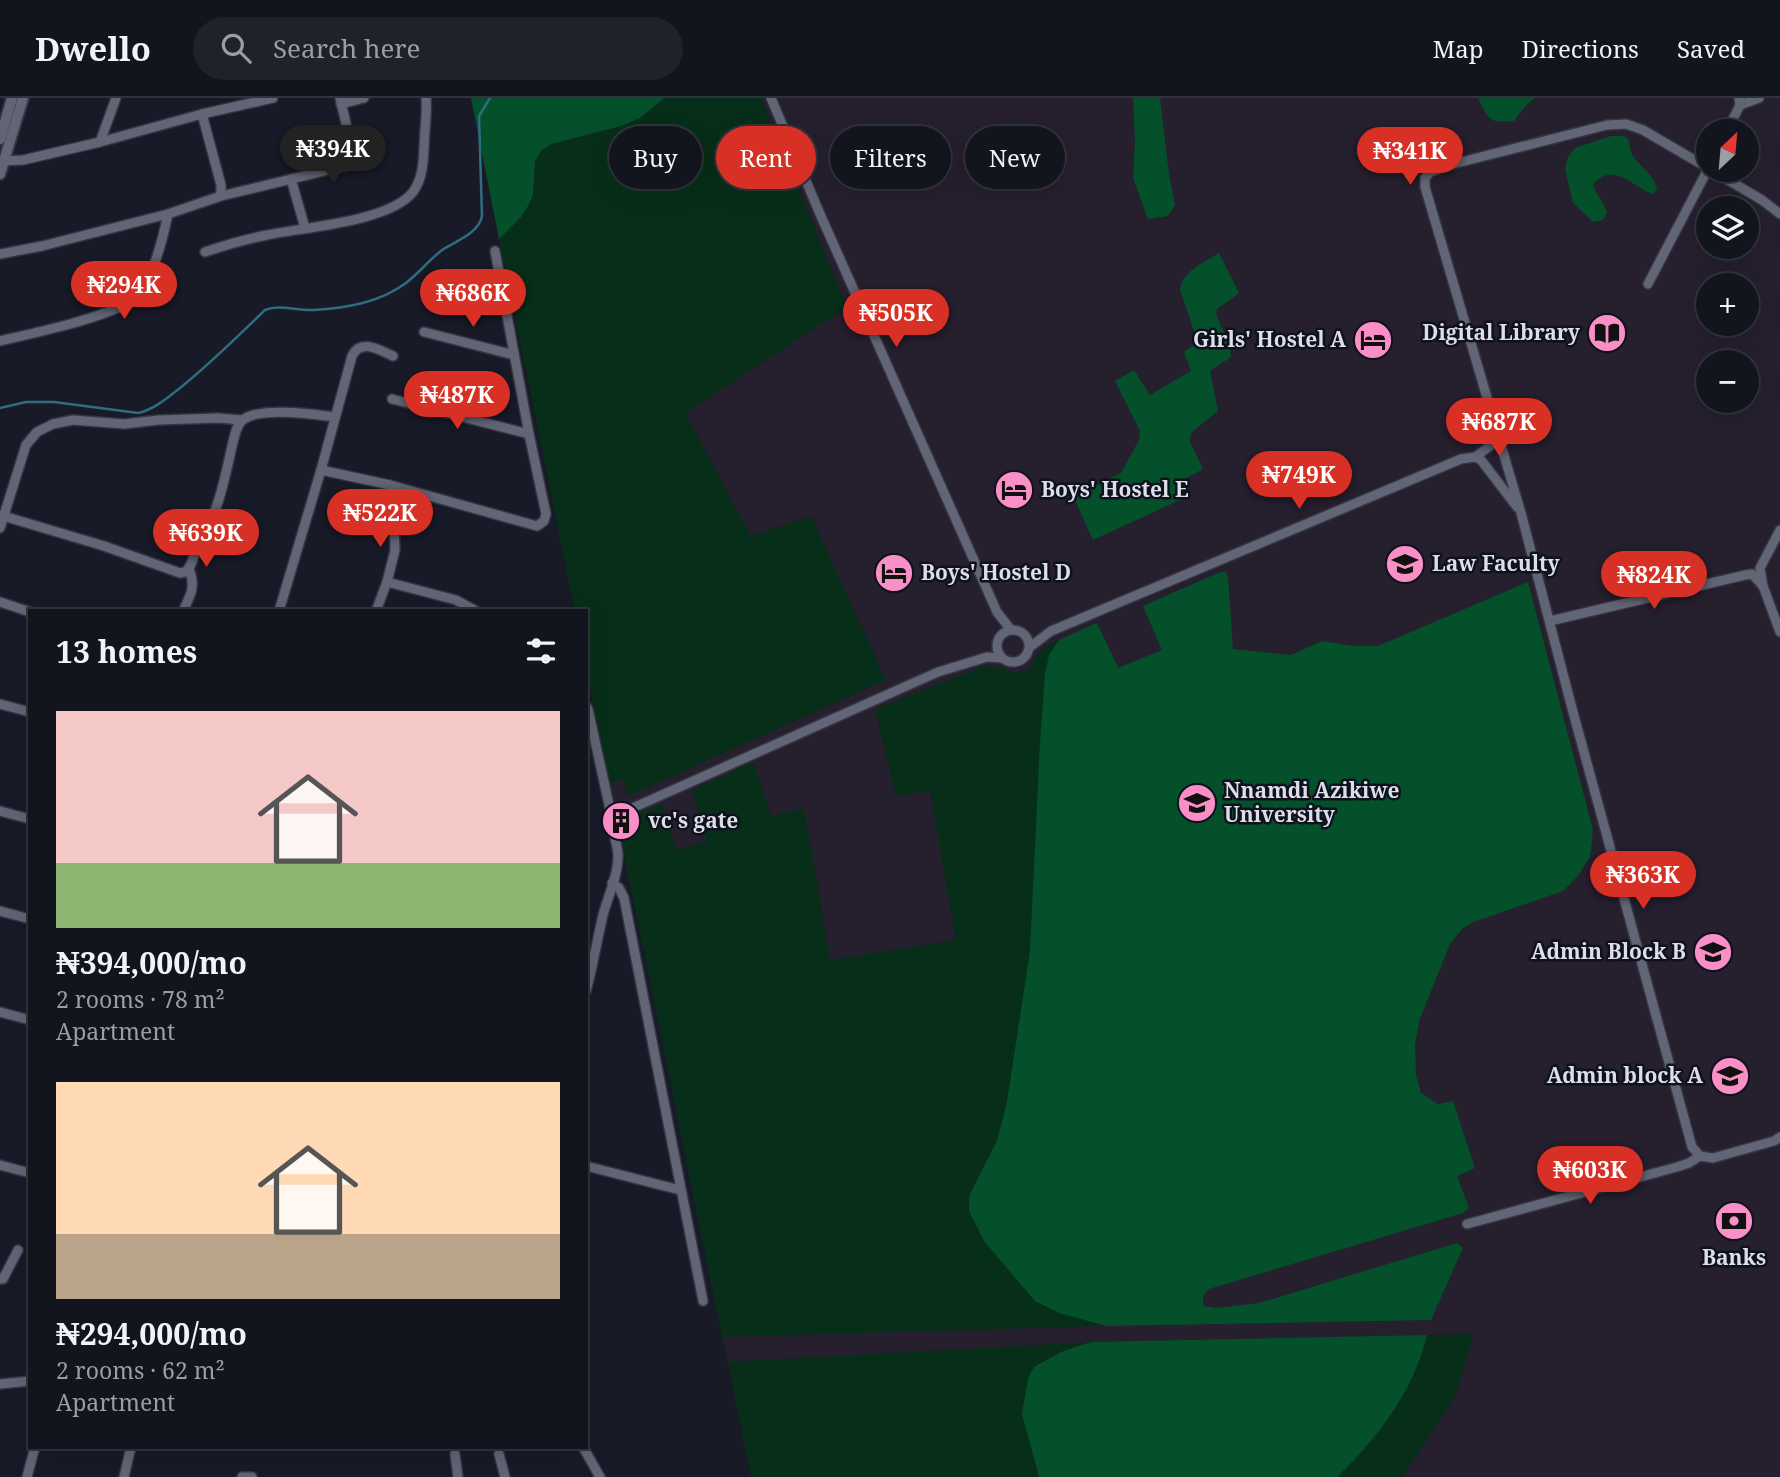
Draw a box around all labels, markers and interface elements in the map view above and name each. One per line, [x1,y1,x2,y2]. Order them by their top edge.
search box [193,17,683,80]
text: Dwello [35,26,151,71]
icon: search [217,29,255,67]
text: Search here [273,30,421,66]
text: Map [1433,32,1484,65]
text: Directions [1522,32,1639,65]
text: Saved [1677,32,1745,65]
north arrow [1696,119,1759,182]
map controls [1696,119,1759,413]
pin: ₦394K [284,126,382,185]
chip: Buy [609,126,702,189]
chip: Rent [716,126,816,189]
chip: Filters [830,126,951,189]
chip: New [965,126,1065,189]
pin: ₦341K [1361,127,1459,187]
text: ₦394K [296,132,370,164]
text: ₦341K [1373,134,1447,166]
button: layers [1696,196,1759,259]
pin: ₦294K [75,262,173,321]
text: ₦294K [87,268,161,300]
pin: ₦686K [424,270,522,329]
button: + [1696,273,1759,336]
text: ₦686K [436,276,510,308]
pin: ₦505K [847,289,945,349]
text: ₦505K [859,296,933,328]
library icon: Digital Library [1586,312,1628,354]
place label: Digital Library [1422,318,1581,346]
hotel icon: Girls' Hostel A [1352,319,1394,361]
place label: Girls' Hostel A [1193,325,1346,353]
button: − [1696,350,1759,413]
pin: ₦487K [408,372,506,431]
text: ₦487K [420,378,494,410]
pin: ₦687K [1450,398,1548,458]
text: ₦687K [1462,405,1536,437]
pin: ₦749K [1250,452,1348,511]
text: ₦749K [1262,458,1336,490]
hotel icon: Boys' Hostel E [993,469,1035,511]
place label: Boys' Hostel E [1041,475,1189,503]
pin: ₦522K [331,490,429,549]
text: ₦522K [343,496,417,528]
pin: ₦639K [157,510,255,569]
text: ₦639K [169,516,243,548]
school or university icon: Law Faculty [1384,543,1426,585]
place label: Law Faculty [1432,549,1561,577]
hotel icon: Boys' Hostel D [873,552,915,594]
pin: ₦824K [1605,552,1703,611]
place label: Boys' Hostel D [921,558,1071,586]
text: ₦824K [1617,558,1691,590]
text: 13 homes [56,631,197,672]
icon: filters [522,632,560,670]
icon: home [245,756,371,882]
place label: Nnamdi Azikiwe University [1224,776,1399,828]
school or university icon: Nnamdi Azikiwe University [1176,782,1218,824]
building icon: vc's gate [600,800,642,842]
place label: vc's gate [648,806,738,834]
pin: ₦363K [1594,852,1692,911]
text: ₦363K [1606,858,1680,890]
school or university icon: Admin Block B [1692,931,1734,973]
place label: Admin Block B [1531,937,1686,965]
text: ₦394,000/mo [56,942,247,983]
text: 2 rooms · 78 m² [56,983,225,1015]
text: Apartment [56,1015,175,1047]
school or university icon: Admin block A [1709,1055,1751,1097]
place label: Admin block A [1547,1061,1703,1089]
icon: home [245,1127,371,1253]
pin: ₦603K [1541,1146,1639,1206]
text: ₦603K [1553,1153,1627,1185]
bank icon: Banks [1713,1200,1755,1242]
place label: Banks [1702,1243,1766,1271]
text: ₦294,000/mo [56,1313,247,1354]
text: 2 rooms · 62 m² [56,1354,225,1386]
text: Apartment [56,1386,175,1418]

